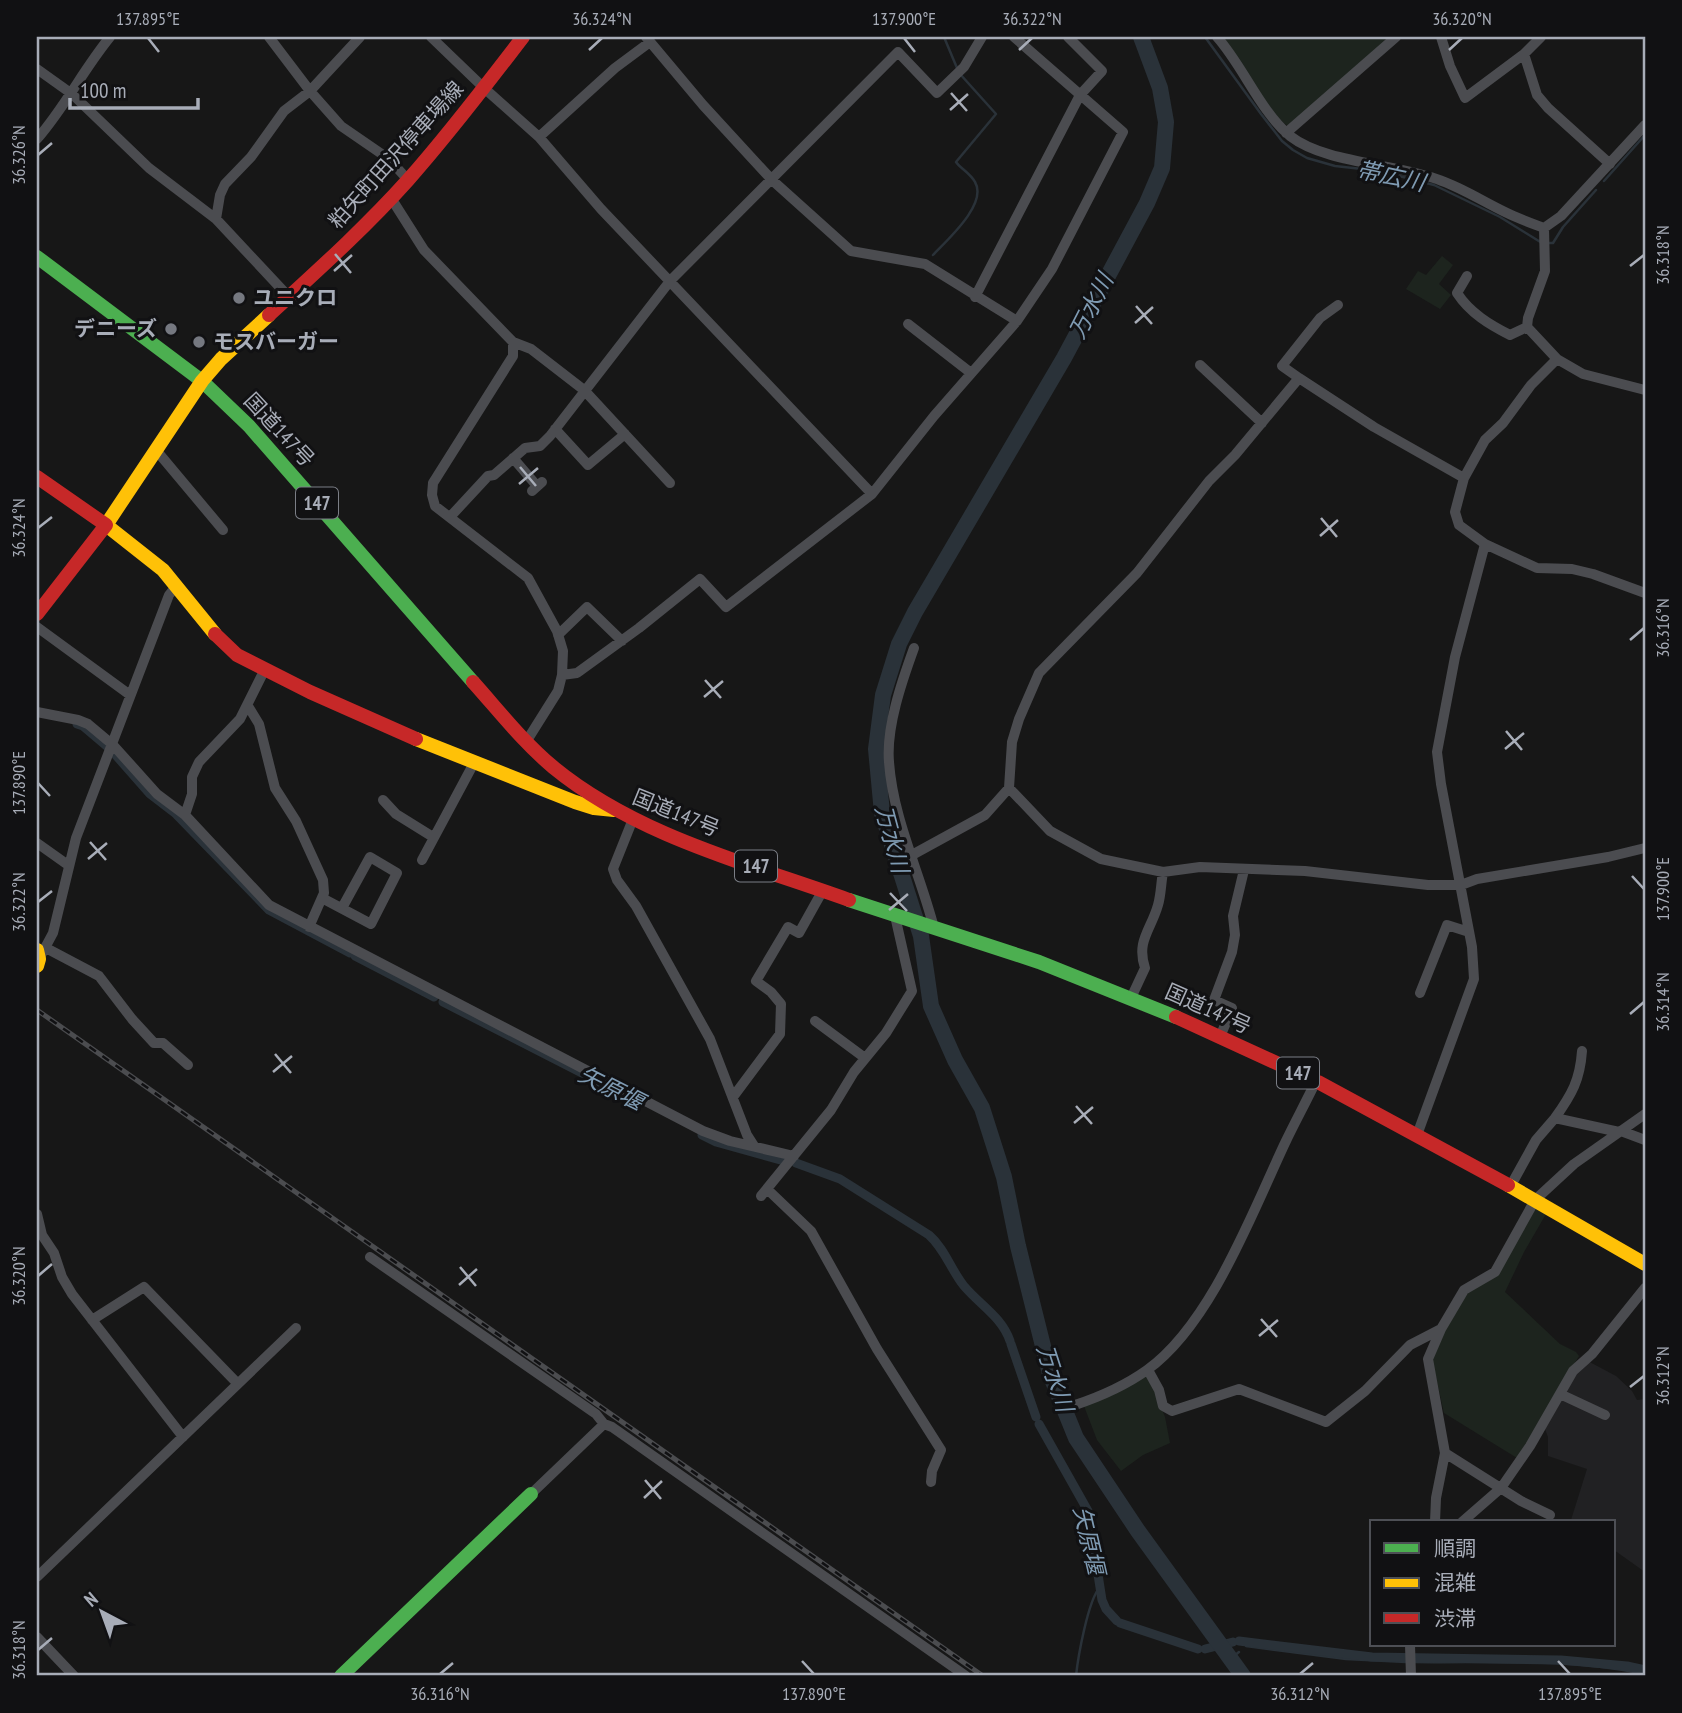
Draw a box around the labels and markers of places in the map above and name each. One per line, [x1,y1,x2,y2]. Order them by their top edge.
place label: ユニクロ [253,284,337,311]
marker: ユニクロ [231,290,247,306]
place label: デニーズ [74,315,157,342]
marker: デニーズ [163,321,179,337]
place label: モスバーガー [213,328,339,355]
marker: モスバーガー [191,334,207,350]

